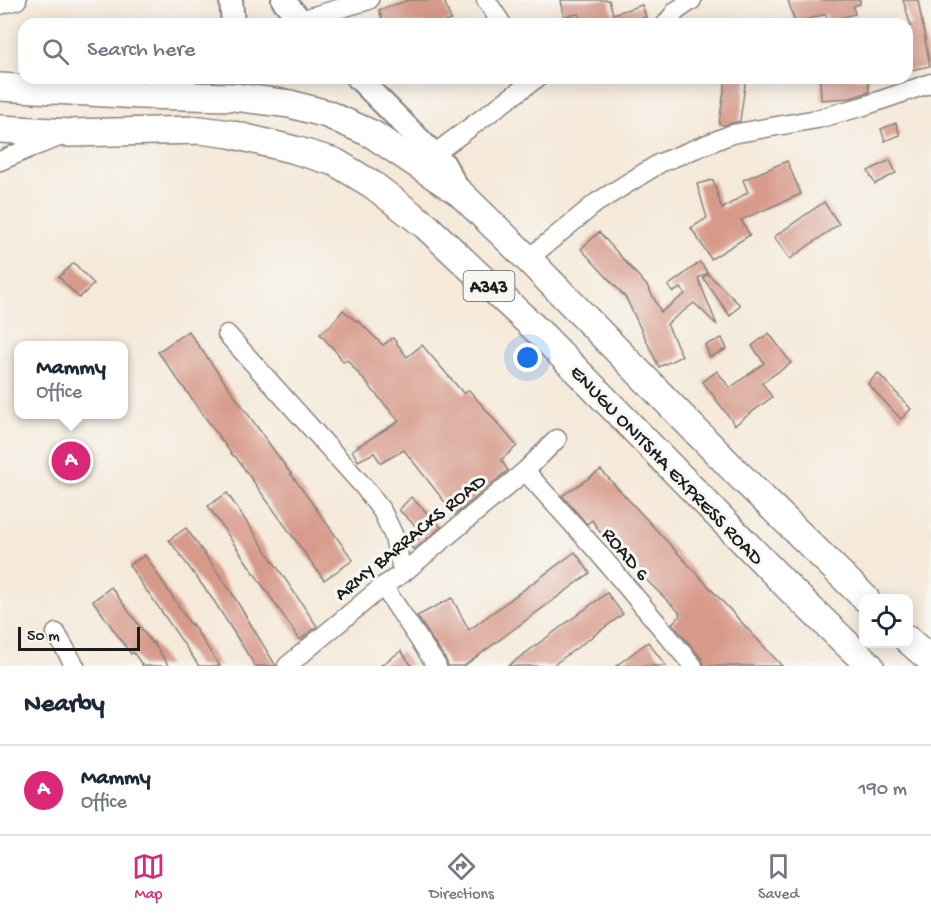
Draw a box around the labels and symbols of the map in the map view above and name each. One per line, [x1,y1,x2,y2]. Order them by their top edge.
road number: A343 [464,271,514,301]
your location [513,343,542,372]
street label: ENUGU ONITSHA EXPRESS ROAD [564,362,768,572]
pin: A [52,438,90,484]
street label: ARMY BARRACKS ROAD [331,470,492,607]
street label: ROAD 6 [596,524,654,587]
scale bar [18,624,140,652]

